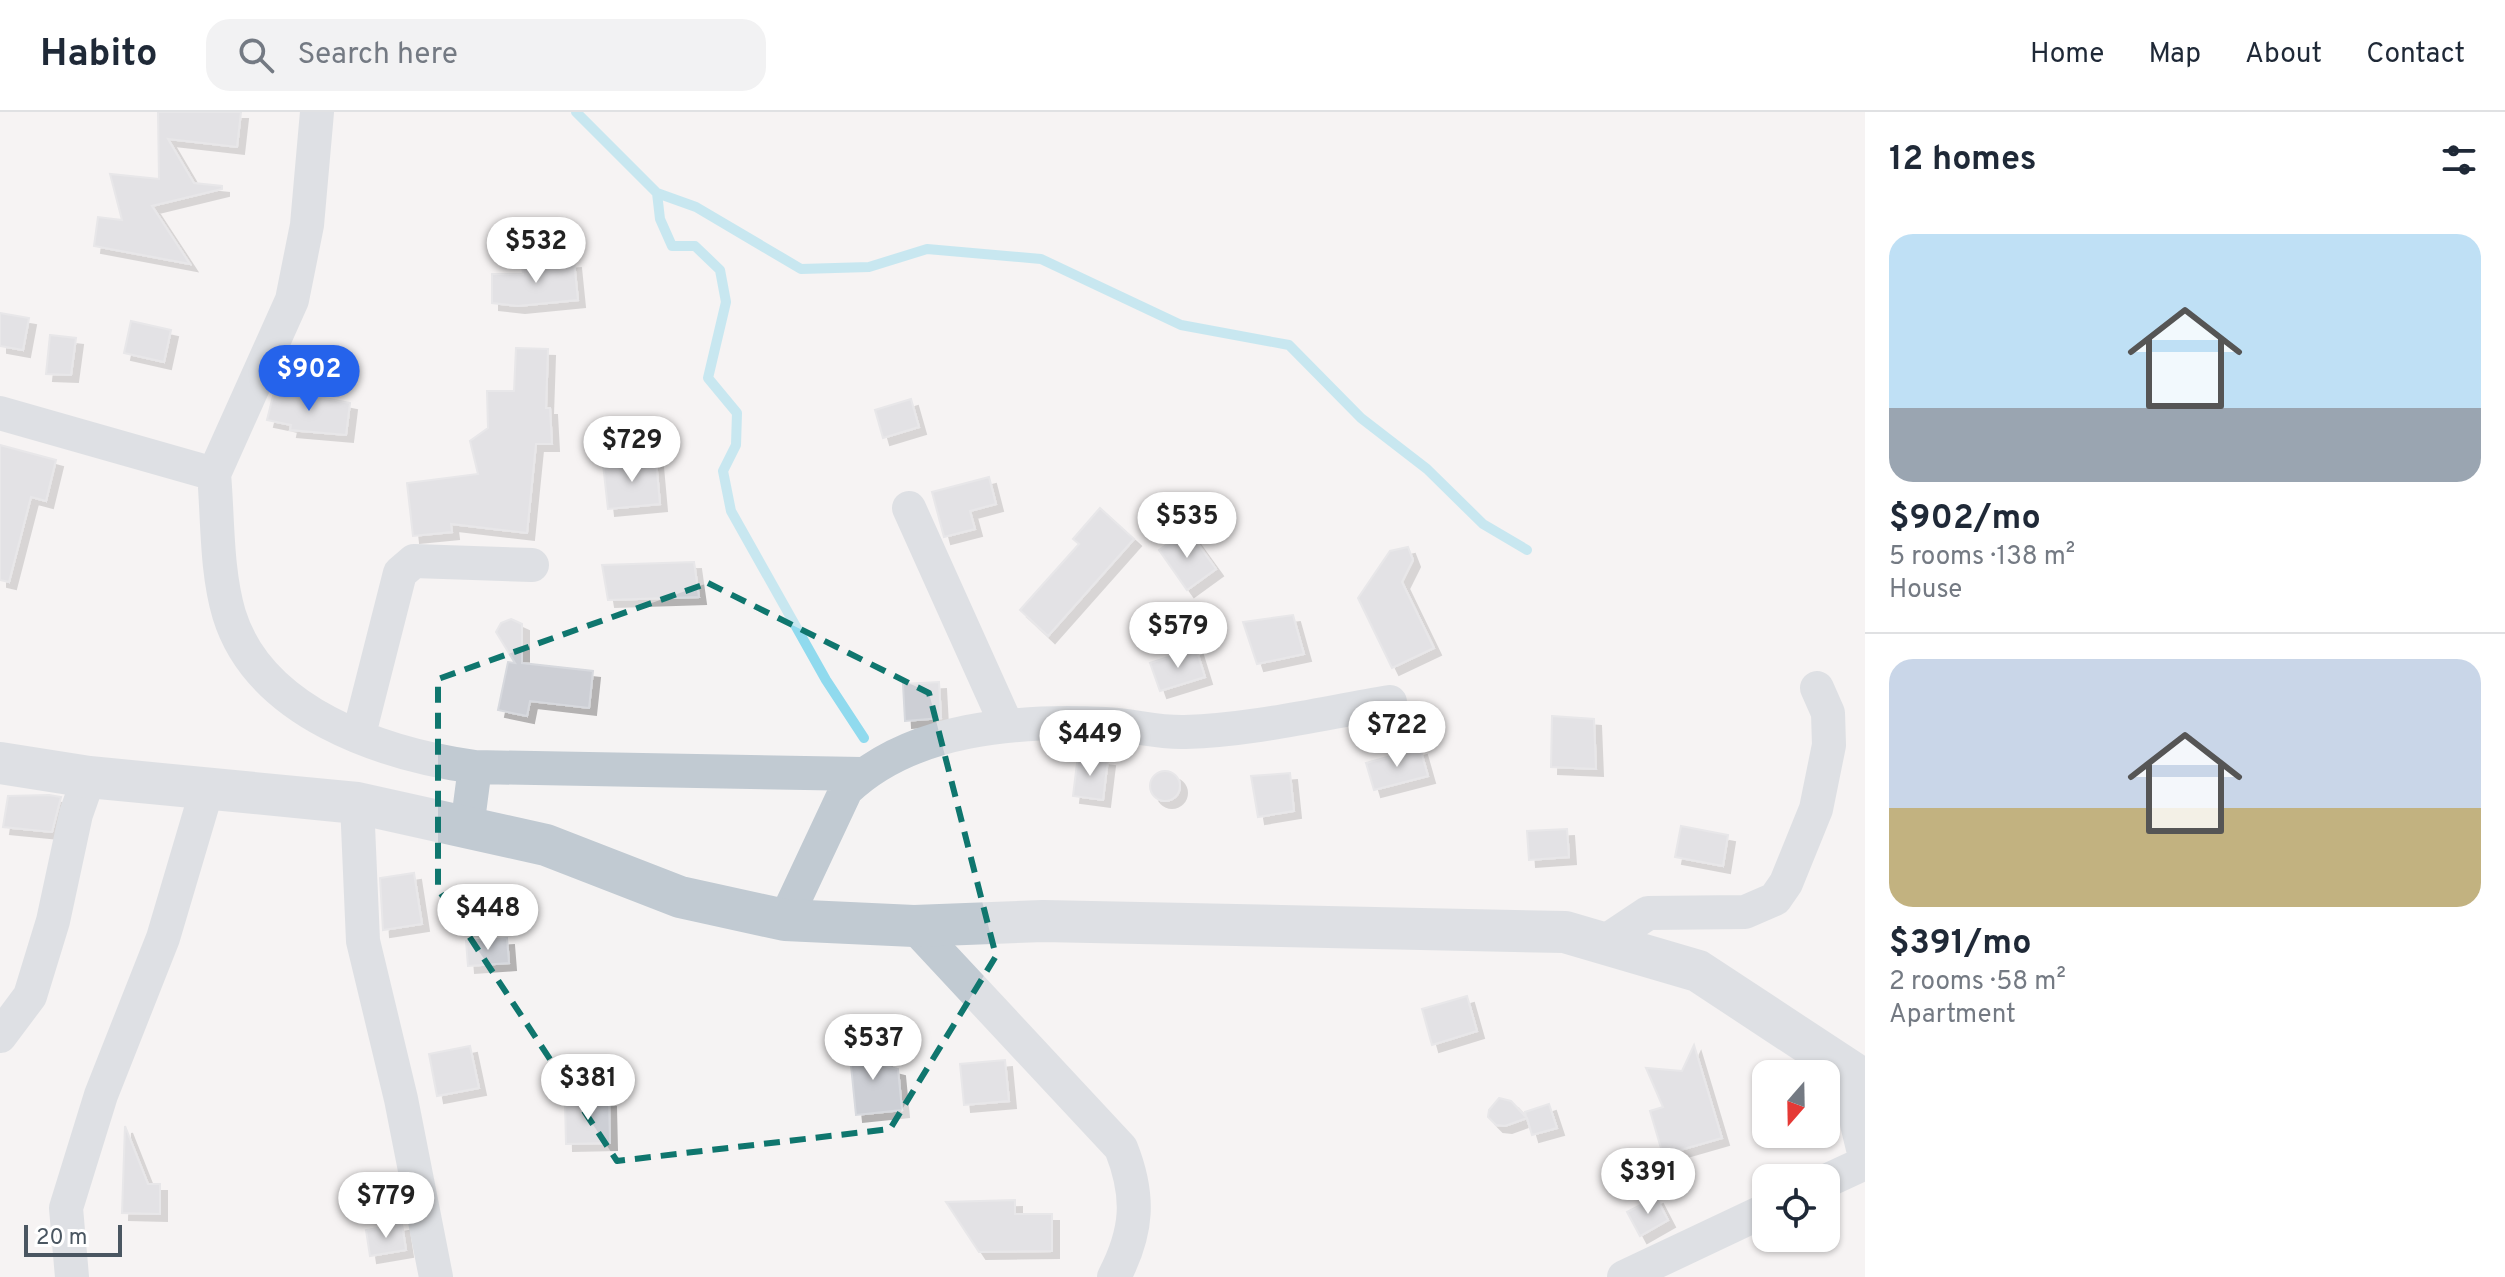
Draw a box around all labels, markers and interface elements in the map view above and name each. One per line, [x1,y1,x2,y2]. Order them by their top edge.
search box [206,19,766,91]
text: Habito [40,31,158,80]
icon: search [234,33,278,77]
text: Search here [298,37,458,74]
text: Home [2030,37,2104,73]
text: Map [2148,37,2201,73]
text: About [2245,37,2322,73]
text: Contact [2366,37,2465,73]
icon: filters [2437,138,2481,182]
text: 12 homes [1889,139,2036,182]
pin: $532 [489,217,583,285]
text: $532 [505,226,567,259]
icon: home [2113,286,2257,430]
pin: $902 [262,345,356,413]
text: $902 [277,354,341,387]
pin: $729 [585,416,679,484]
text: $729 [601,425,663,458]
pin: $535 [1140,492,1234,560]
text: $902/mo [1889,498,2041,541]
text: $535 [1155,501,1219,534]
text: 5 rooms · 138 m² [1889,541,2075,574]
text: House [1889,574,1962,607]
pin: $579 [1131,602,1225,670]
text: $579 [1147,611,1209,644]
pin: $722 [1350,701,1444,769]
pin: $449 [1043,710,1137,778]
text: $722 [1366,710,1428,743]
icon: home [2113,711,2257,855]
text: $449 [1057,719,1123,752]
pin: $448 [441,884,535,952]
text: $448 [455,893,521,926]
text: $391/mo [1889,923,2031,966]
text: 2 rooms · 58 m² [1889,966,2066,999]
text: Apartment [1889,999,2016,1032]
pin: $537 [826,1014,920,1082]
text: $537 [843,1023,903,1056]
pin: $381 [541,1054,635,1122]
north arrow [1752,1060,1840,1148]
map controls [1752,1060,1840,1252]
text: $381 [559,1063,617,1096]
pin: $391 [1601,1148,1695,1216]
text: $391 [1619,1157,1677,1190]
button: locate [1752,1164,1840,1252]
pin: $779 [339,1172,433,1240]
text: $779 [356,1181,416,1214]
scale bar [24,1221,122,1257]
text: 20 m [36,1225,87,1252]

